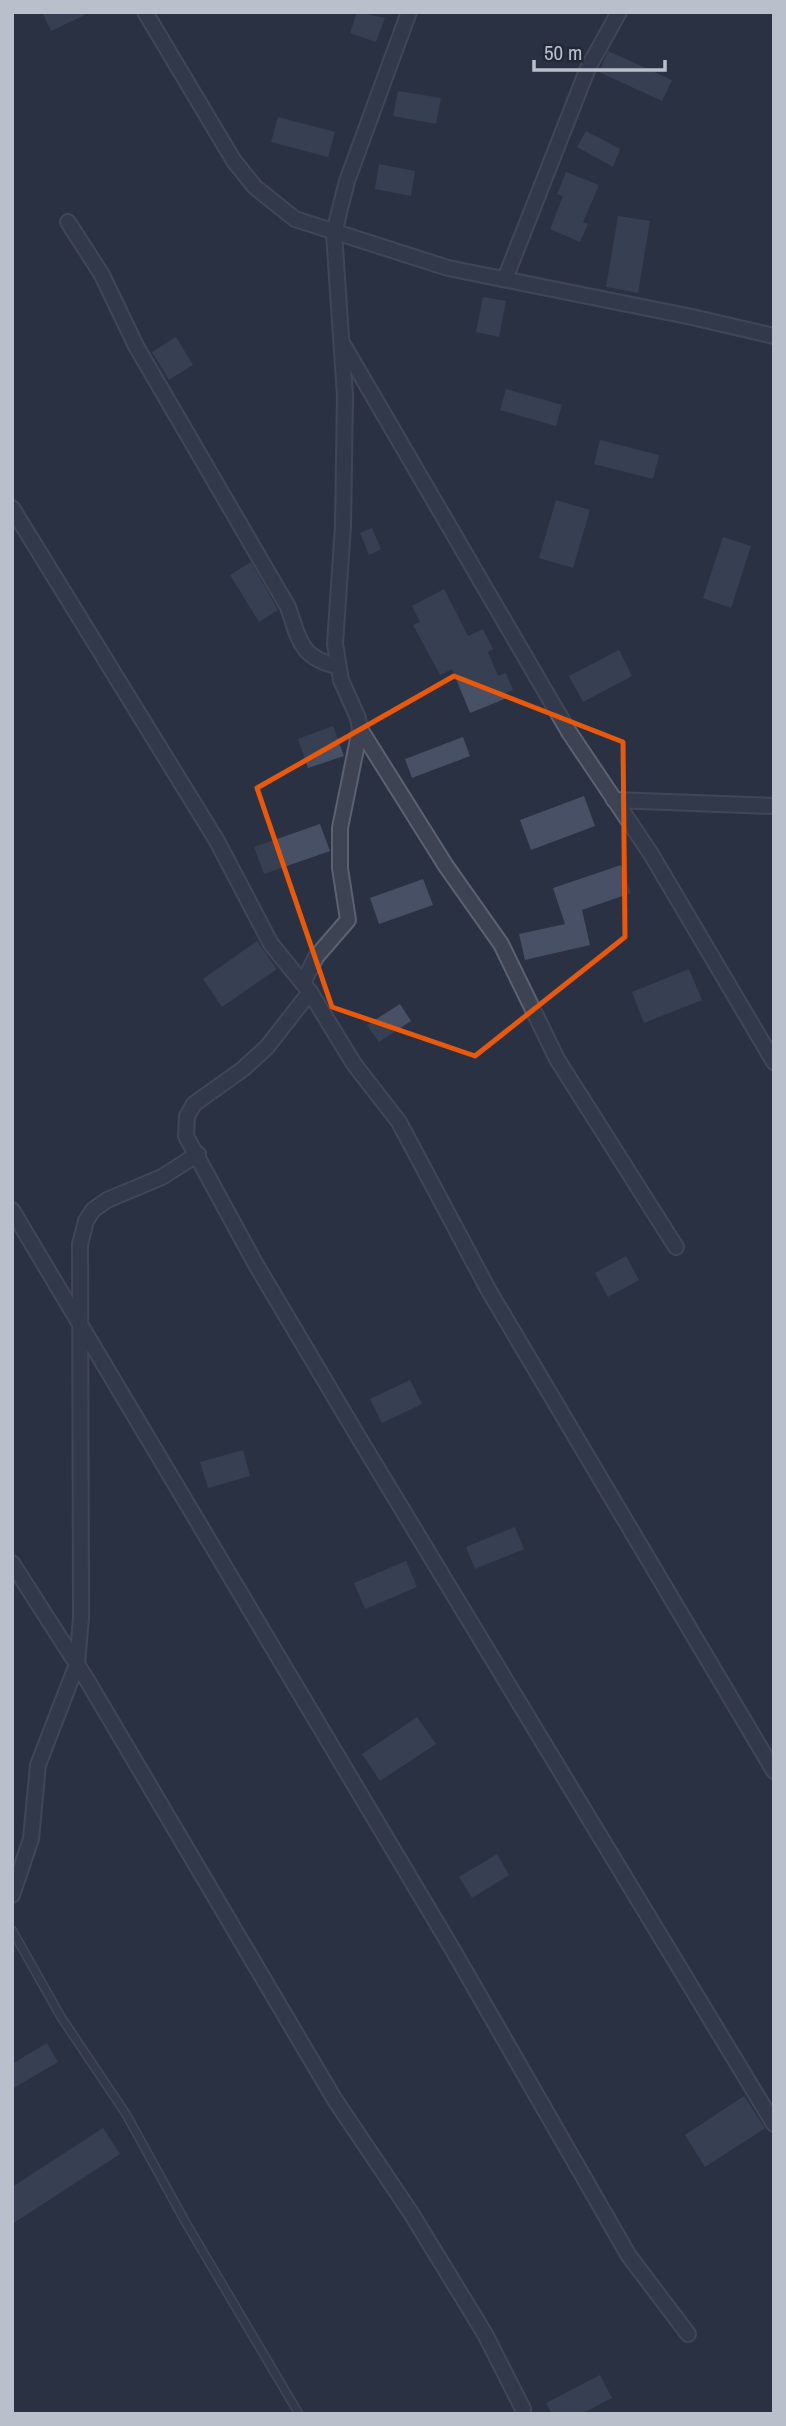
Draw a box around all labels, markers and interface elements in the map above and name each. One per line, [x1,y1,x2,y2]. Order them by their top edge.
scale bar [534,28,665,72]
text: 50 m [544,38,582,67]

